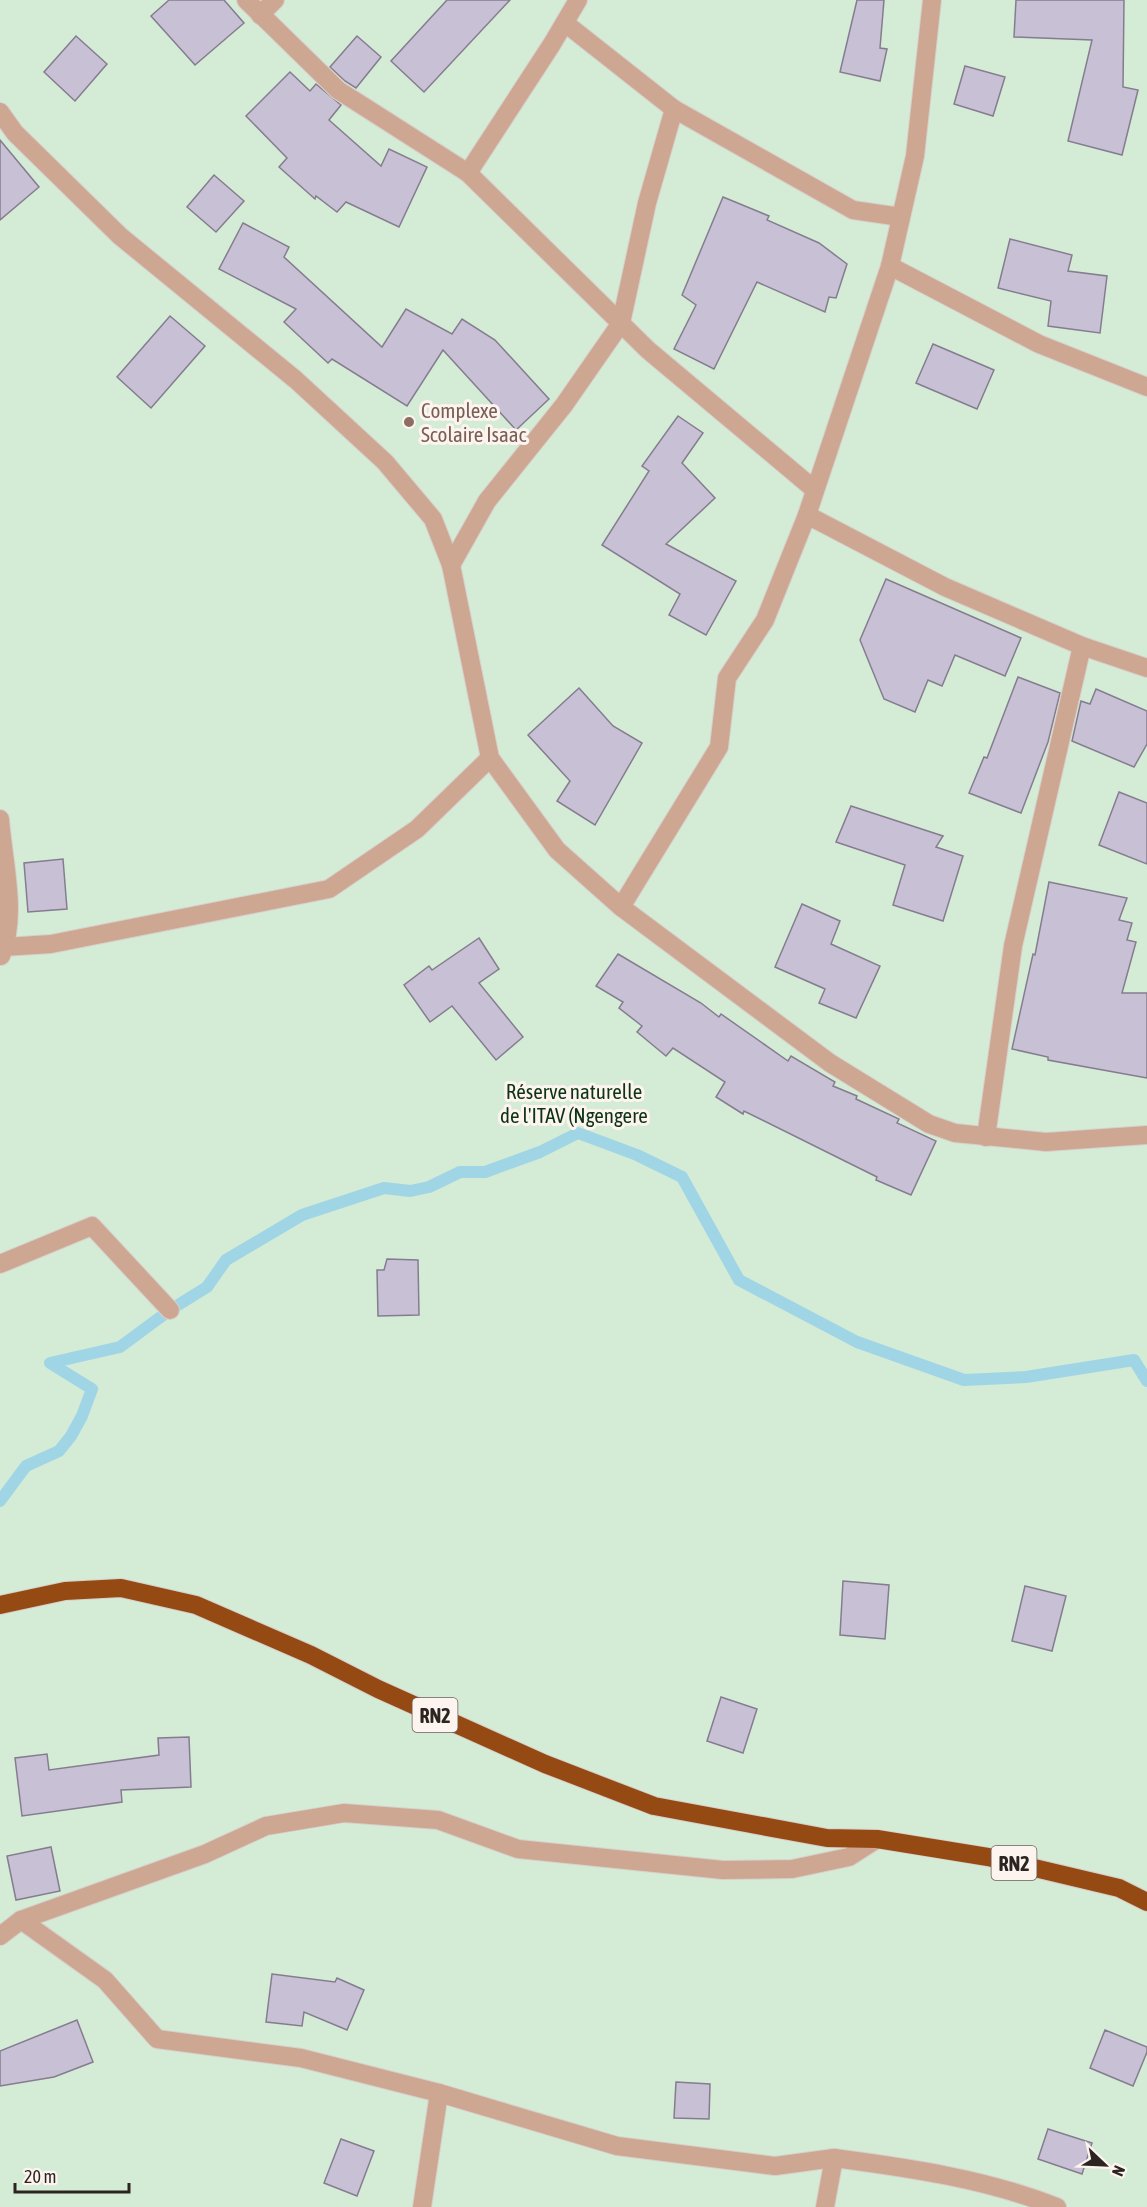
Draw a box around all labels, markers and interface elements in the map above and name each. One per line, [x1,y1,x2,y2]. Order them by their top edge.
place label: Complexe Scolaire Isaac [421,398,527,446]
marker: Complexe Scolaire Isaac [402,415,416,429]
park label: Réserve naturelle de l'ITAV (Ngengere [500,1079,648,1127]
road number: RN2 [412,1698,458,1732]
road number: RN2 [992,1846,1036,1880]
north arrow [1075,2135,1135,2195]
scale bar [15,2156,129,2194]
text: N [1109,2163,1129,2179]
text: 20 m [24,2166,56,2187]

